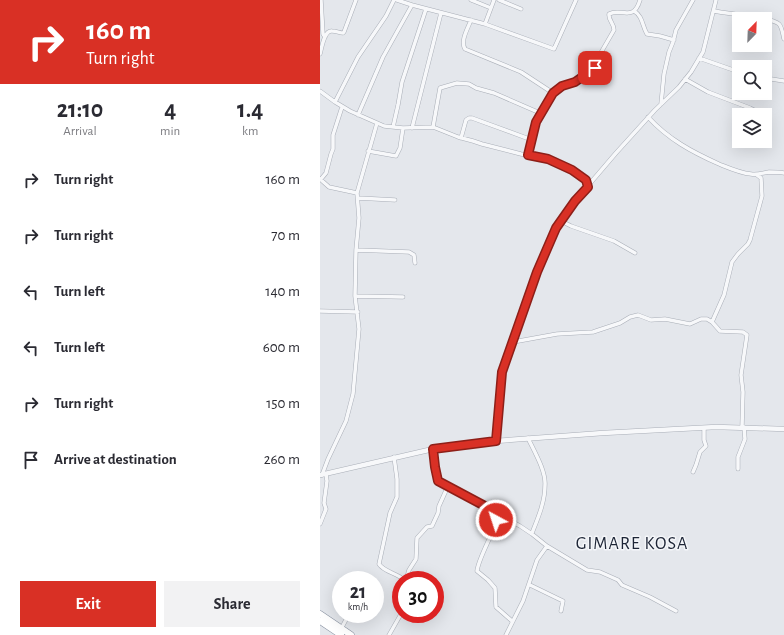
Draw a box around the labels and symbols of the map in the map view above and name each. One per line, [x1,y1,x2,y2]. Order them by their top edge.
north arrow [732,12,772,52]
pin [578,51,612,85]
position arrow [475,499,517,541]
district label: GIMARE KOSA [576,535,688,553]
speed limit sign: 30 [392,571,444,623]

